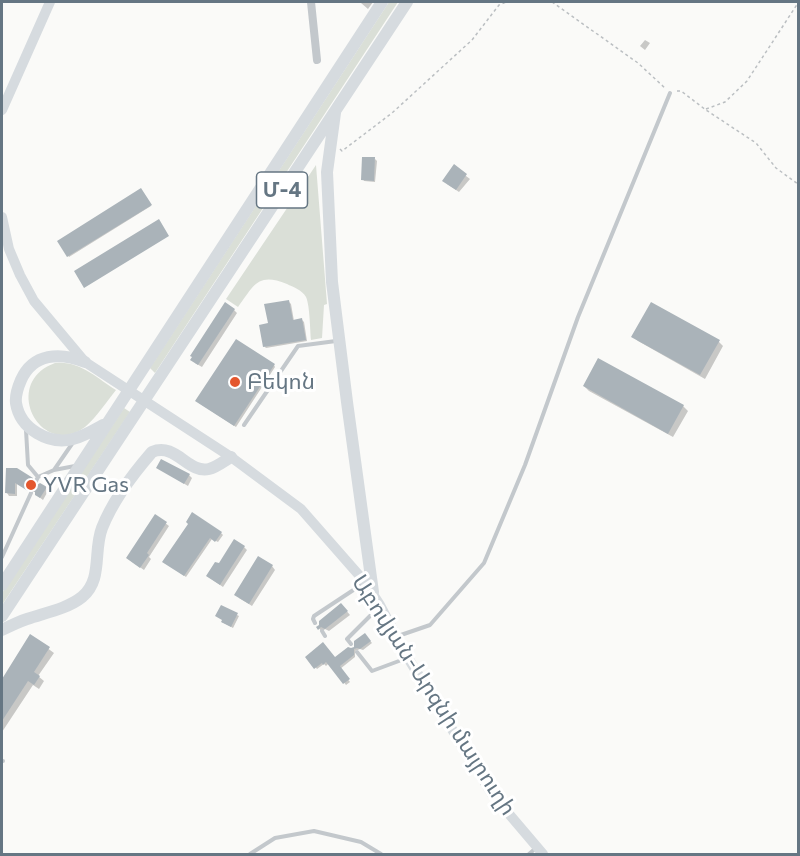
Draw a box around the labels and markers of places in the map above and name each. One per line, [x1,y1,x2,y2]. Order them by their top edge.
place label: Բեկոն [247,369,315,395]
marker: Բեկոն [228,375,242,389]
place label: YVR Gas [43,472,129,498]
marker: YVR Gas [24,478,38,492]

